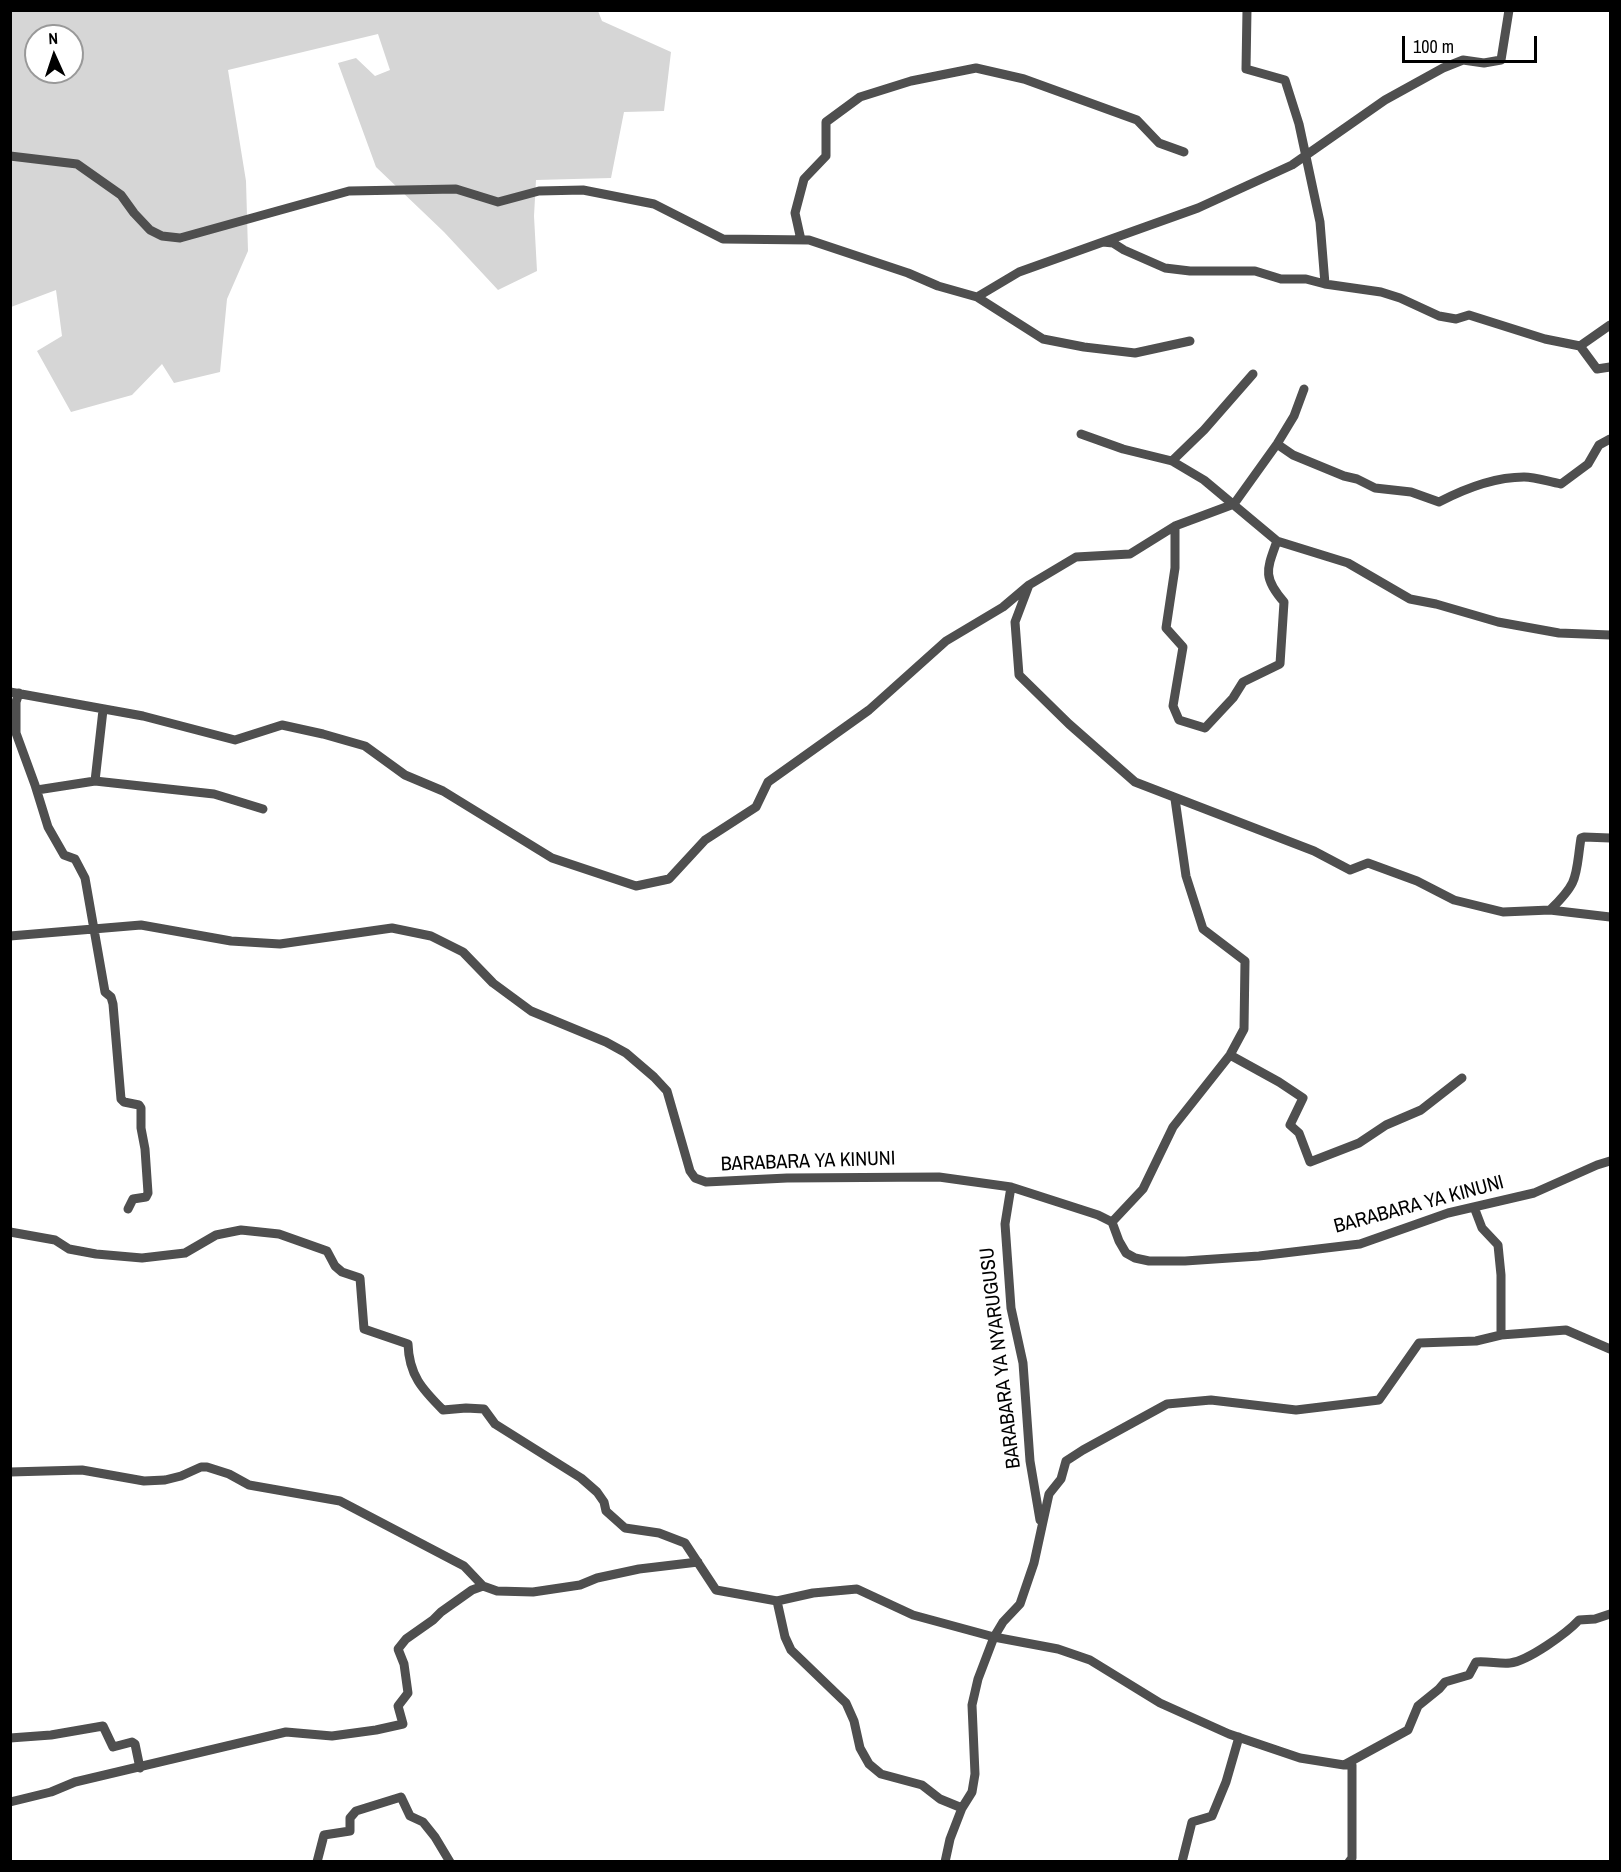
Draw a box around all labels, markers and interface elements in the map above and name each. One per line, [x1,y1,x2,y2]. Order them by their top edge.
north arrow [24,24,84,84]
scale bar [1405,24,1540,62]
text: N [48,27,58,49]
text: 100 m [1413,34,1454,59]
street label: BARABARA YA KINUNI [720,1147,896,1177]
street label: BARABARA YA KINUNI [1332,1171,1506,1239]
street label: BARABARA YA NYARUGUSU [976,1246,1026,1470]

